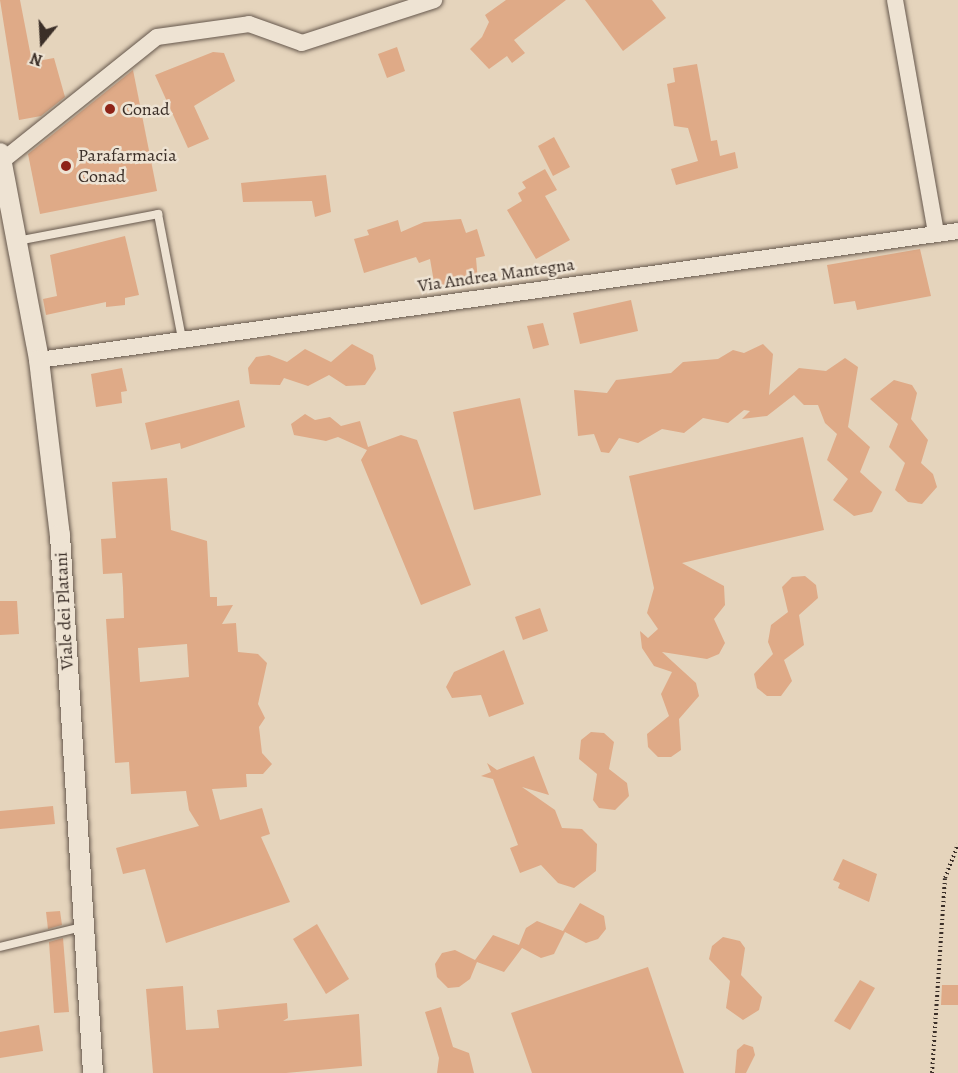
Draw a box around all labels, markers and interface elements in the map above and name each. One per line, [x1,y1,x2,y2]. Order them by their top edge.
north arrow [12,12,72,72]
text: N [27,47,45,71]
place label: Conad [122,98,170,120]
marker: Conad [103,102,117,116]
place label: Parafarmacia Conad [78,145,177,188]
marker: Parafarmacia Conad [59,159,73,173]
street label: Via Andrea Mantegna [416,253,576,297]
street label: Viale dei Platani [50,551,78,671]

